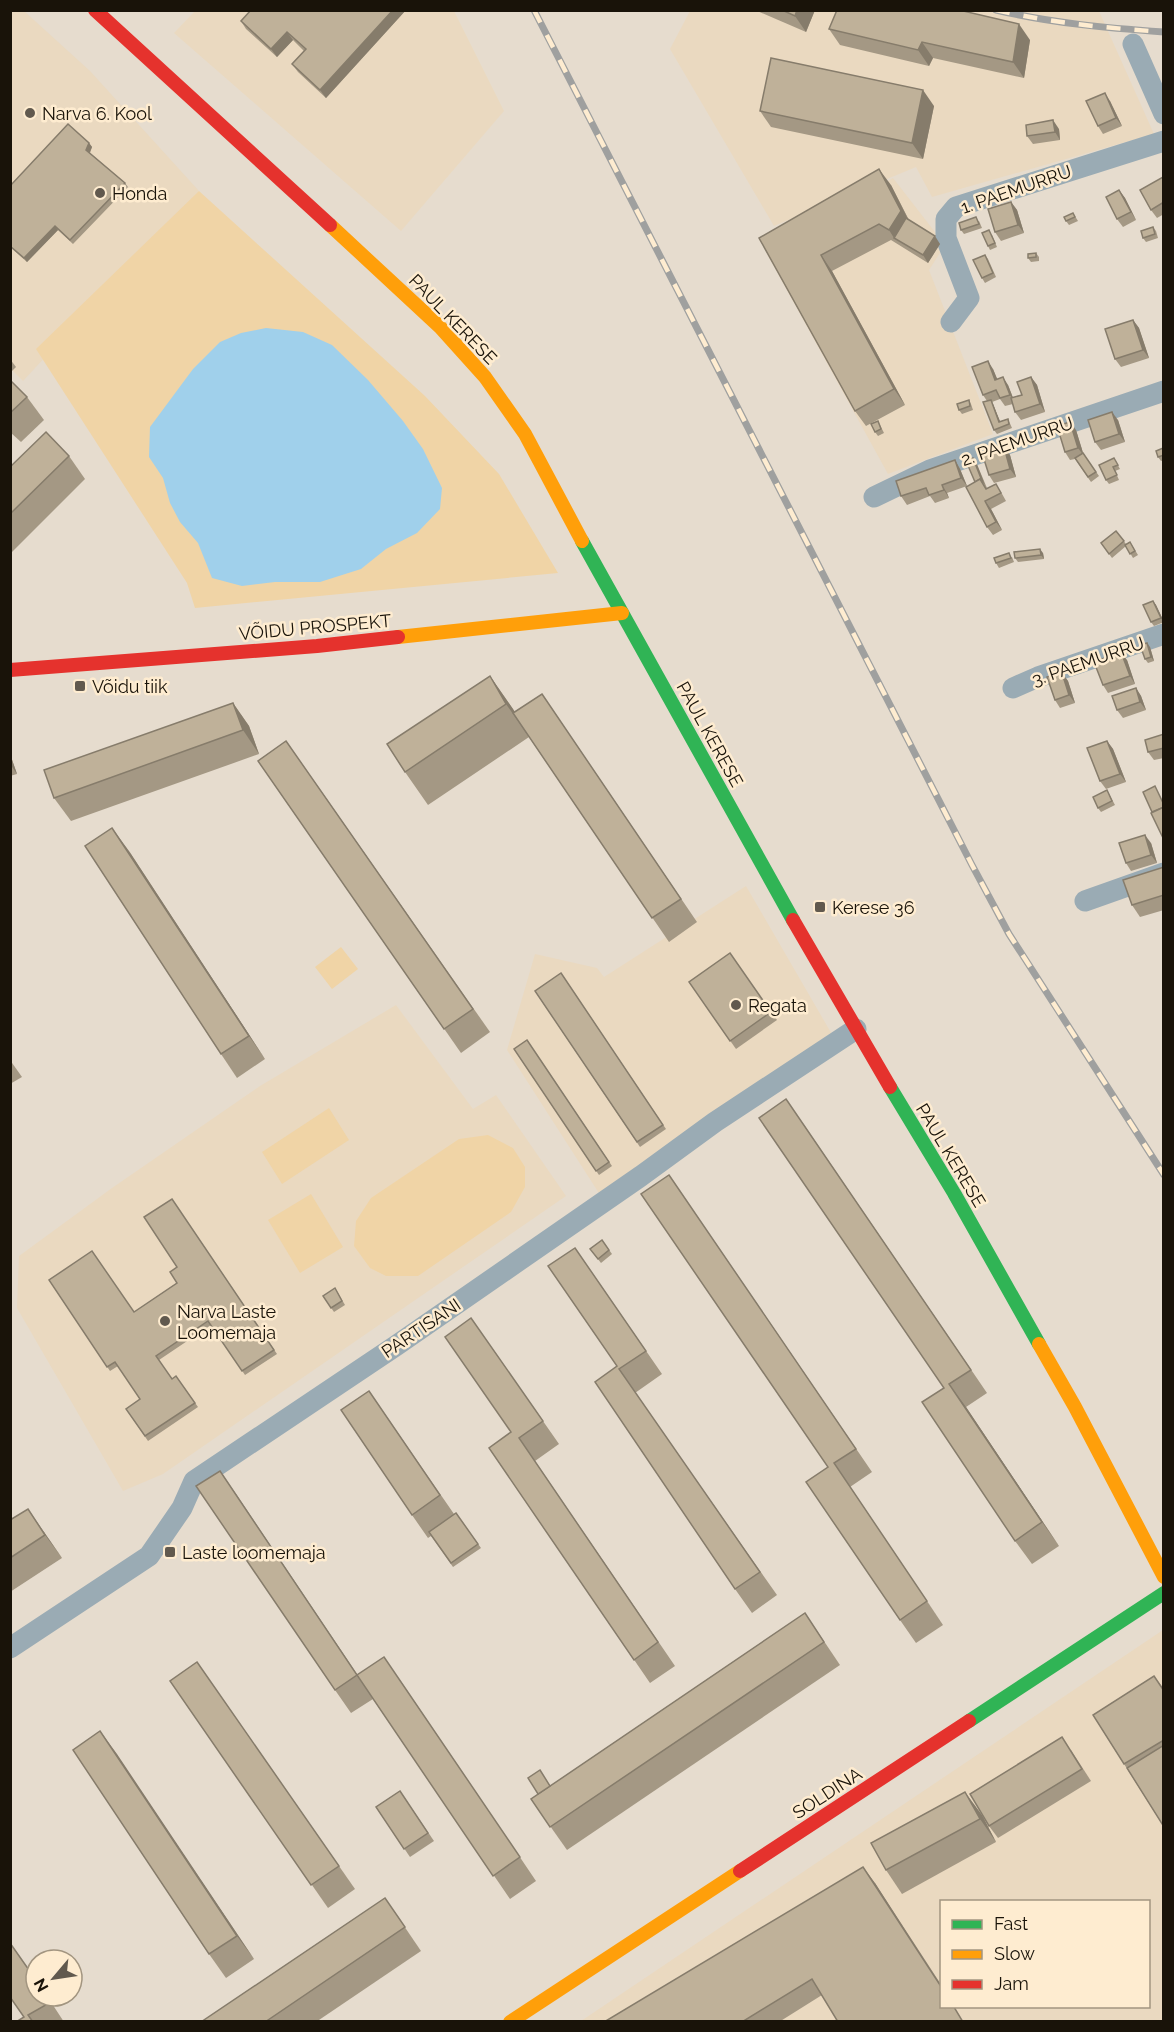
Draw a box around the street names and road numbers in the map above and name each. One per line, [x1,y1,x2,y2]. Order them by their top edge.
street label: 1. PAEMURRU [958,160,1074,218]
street label: PAUL KERESE [405,270,501,368]
street label: 2. PAEMURRU [958,412,1076,470]
street label: VÕIDU PROSPEKT [238,610,392,644]
street label: 3. PAEMURRU [1029,632,1147,690]
street label: PAUL KERESE [672,678,748,790]
street label: PAUL KERESE [912,1099,990,1211]
street label: PARTISANI [378,1294,464,1362]
street label: SOLDINA [788,1763,866,1823]

